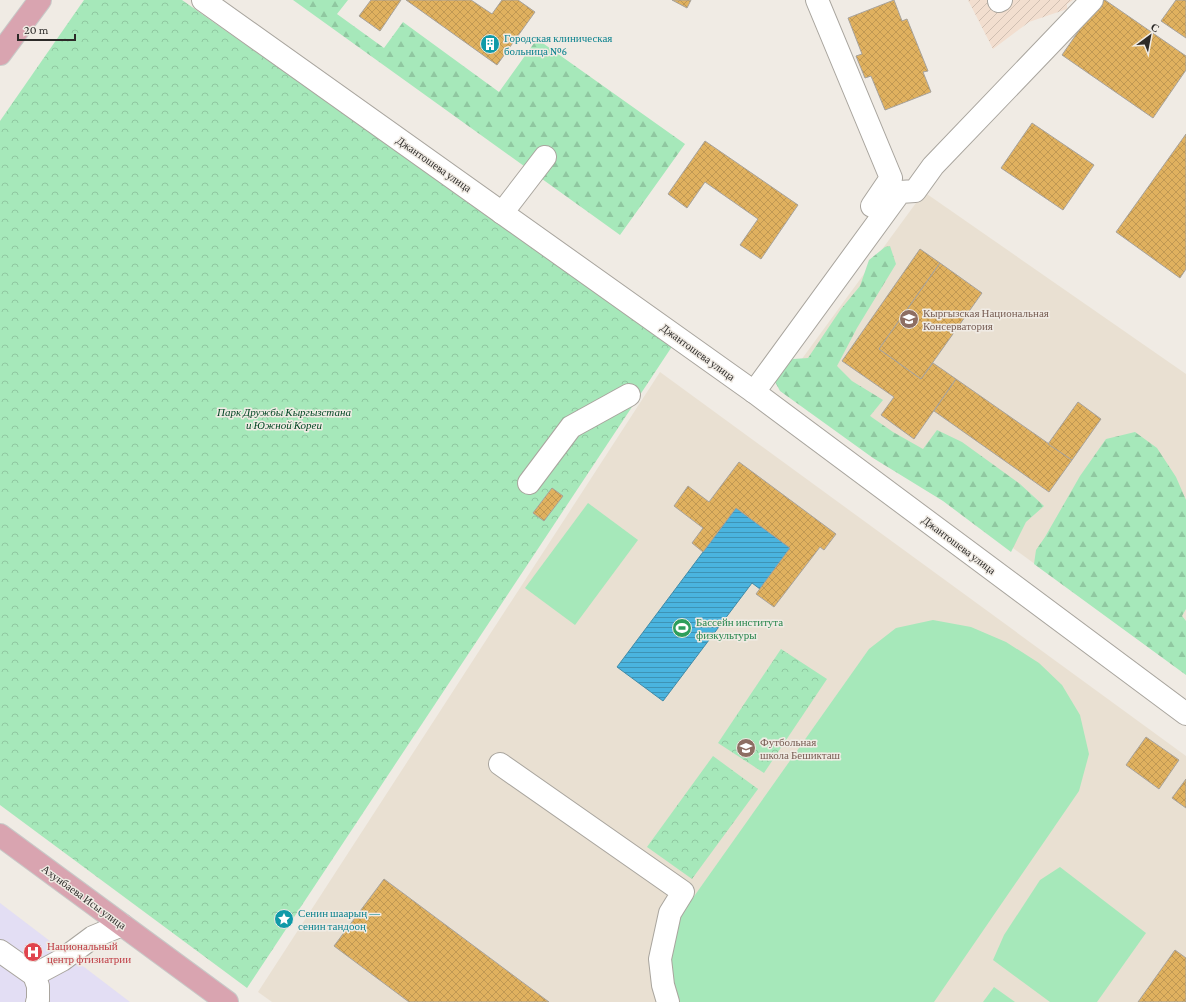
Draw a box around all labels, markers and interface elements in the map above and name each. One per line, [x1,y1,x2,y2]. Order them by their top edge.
scale bar [18,16,75,42]
north arrow [1130,16,1170,56]
text: С [1149,20,1162,35]
text: 20 m [24,23,49,37]
place label: Городская клиническая больница №6 [504,32,612,57]
building icon: Городская клиническая больница №6 [479,33,501,55]
street label: Джантошева улица [394,134,474,194]
place label: Кыргызская Национальная Консерватория [923,307,1049,332]
school or university icon: Кыргызская Национальная Консерватория [898,308,920,330]
street label: Джантошева улица [659,321,737,383]
park label: Парк Дружбы Кыргызстана и Южной Кореи [216,406,351,431]
street label: Джантошева улица [920,514,998,577]
place label: Бассейн института физкультуры [696,616,783,641]
sports icon: Бассейн института физкультуры [671,617,693,639]
place label: Футбольная школа Бешикташ [760,736,841,761]
school or university icon: Футбольная школа Бешикташ [735,737,757,759]
street label: Ахунбаева Исы улица [40,862,129,932]
place label: Сенин шаарың — сенин тандооң [298,907,380,932]
place icon: Сенин шаарың — сенин тандооң [273,908,295,930]
place label: Национальный центр фтизиатрии [47,940,131,965]
hospital icon: Национальный центр фтизиатрии [22,941,44,963]

